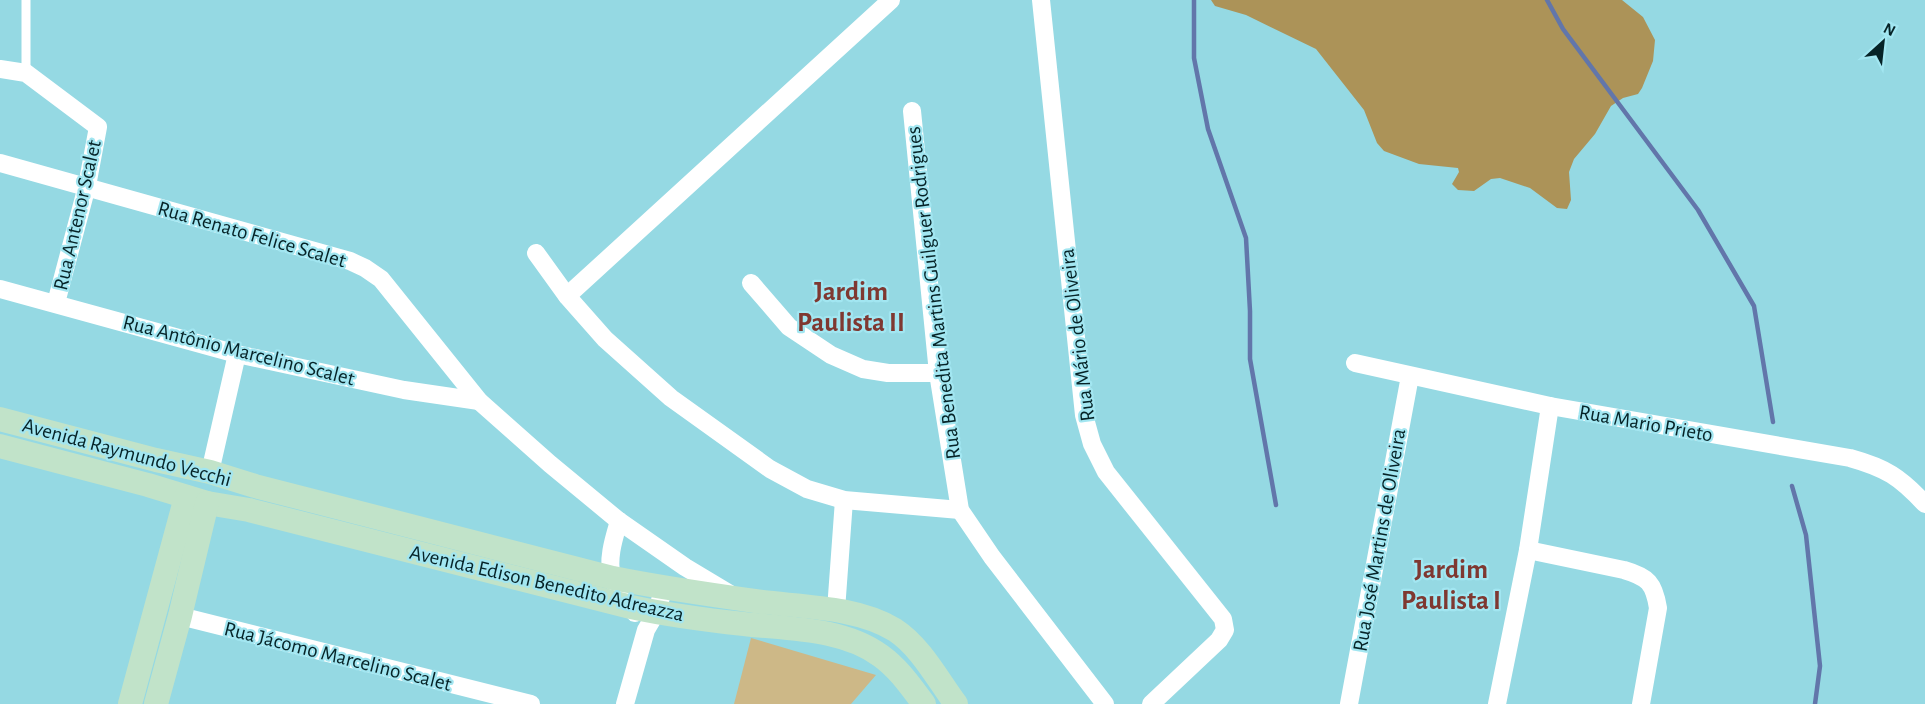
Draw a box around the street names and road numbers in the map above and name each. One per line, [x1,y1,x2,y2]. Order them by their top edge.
street label: Rua Benedita Martins Guilguer Rodrigues [903,125,964,460]
street label: Rua Antenor Scalet [50,138,105,292]
street label: Rua Renato Felice Scalet [155,198,349,271]
street label: Rua Mário de Oliveira [1056,247,1099,422]
street label: Rua Antônio Marcelino Scalet [121,312,357,390]
street label: Rua Mario Prieto [1577,401,1714,446]
street label: Avenida Raymundo Vecchi [20,414,234,490]
street label: Rua José Martins de Oliveira [1350,427,1410,653]
street label: Avenida Edison Benedito Adreazza [408,542,686,625]
street label: Rua Jácomo Marcelino Scalet [222,618,454,695]

